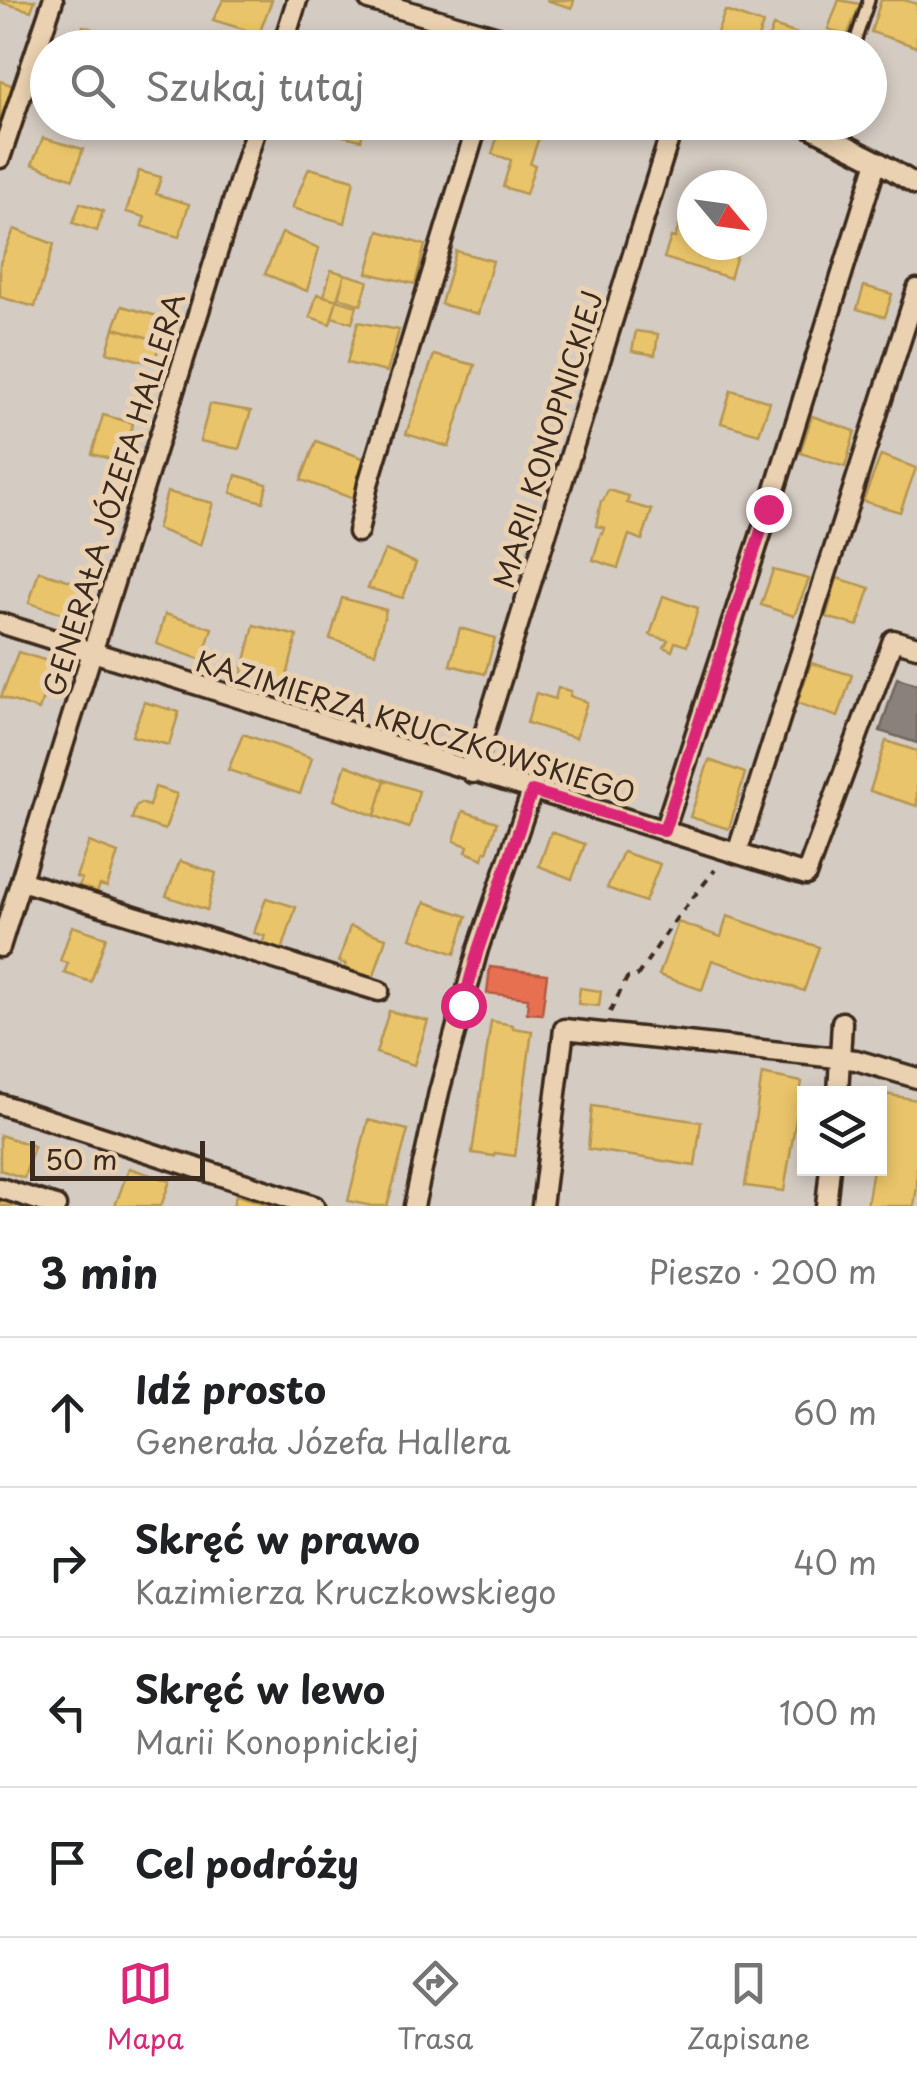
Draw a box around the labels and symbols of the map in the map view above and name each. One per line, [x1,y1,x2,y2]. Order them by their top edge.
north arrow [677,170,767,260]
street label: MARII KONOPNICKIEJ [481,285,613,593]
street label: GENERAŁA JÓZEFA HALLERA [31,287,195,701]
route end [746,487,792,533]
street label: KAZIMIERZA KRUCZKOWSKIEGO [191,639,641,813]
route start [441,983,487,1029]
scale bar [30,1136,205,1180]

